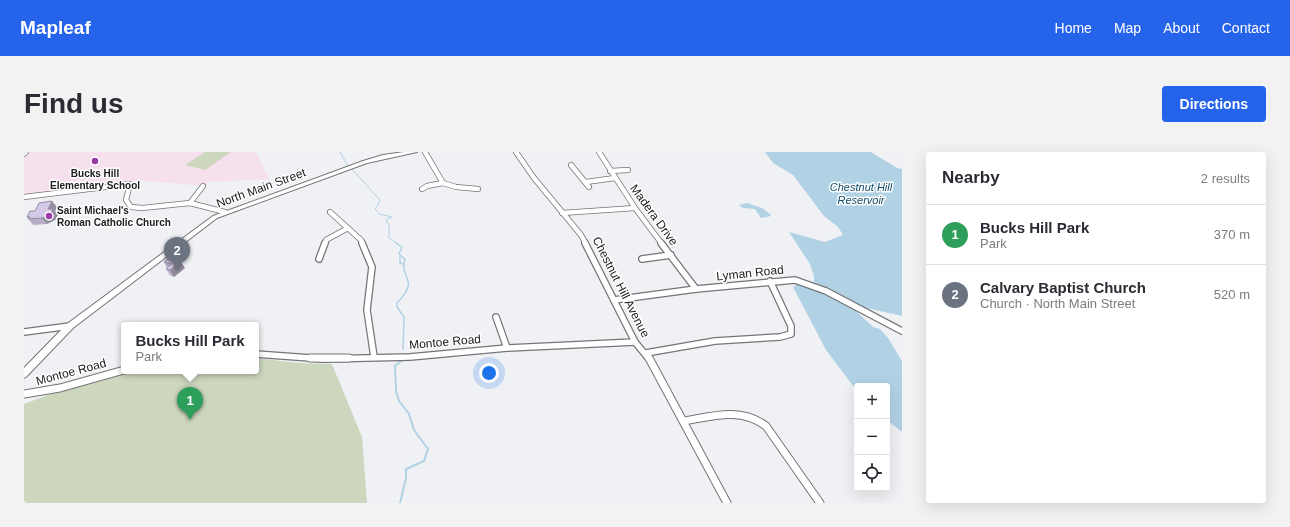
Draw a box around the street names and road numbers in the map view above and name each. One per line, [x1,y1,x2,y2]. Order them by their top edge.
street label: North Main Street [214,165,308,211]
street label: Madera Drive [627,182,681,249]
street label: Chestnut Hill Avenue [590,234,653,340]
street label: Lyman Road [716,263,784,283]
street label: Montoe Road [409,332,481,352]
street label: Montoe Road [34,356,108,388]

